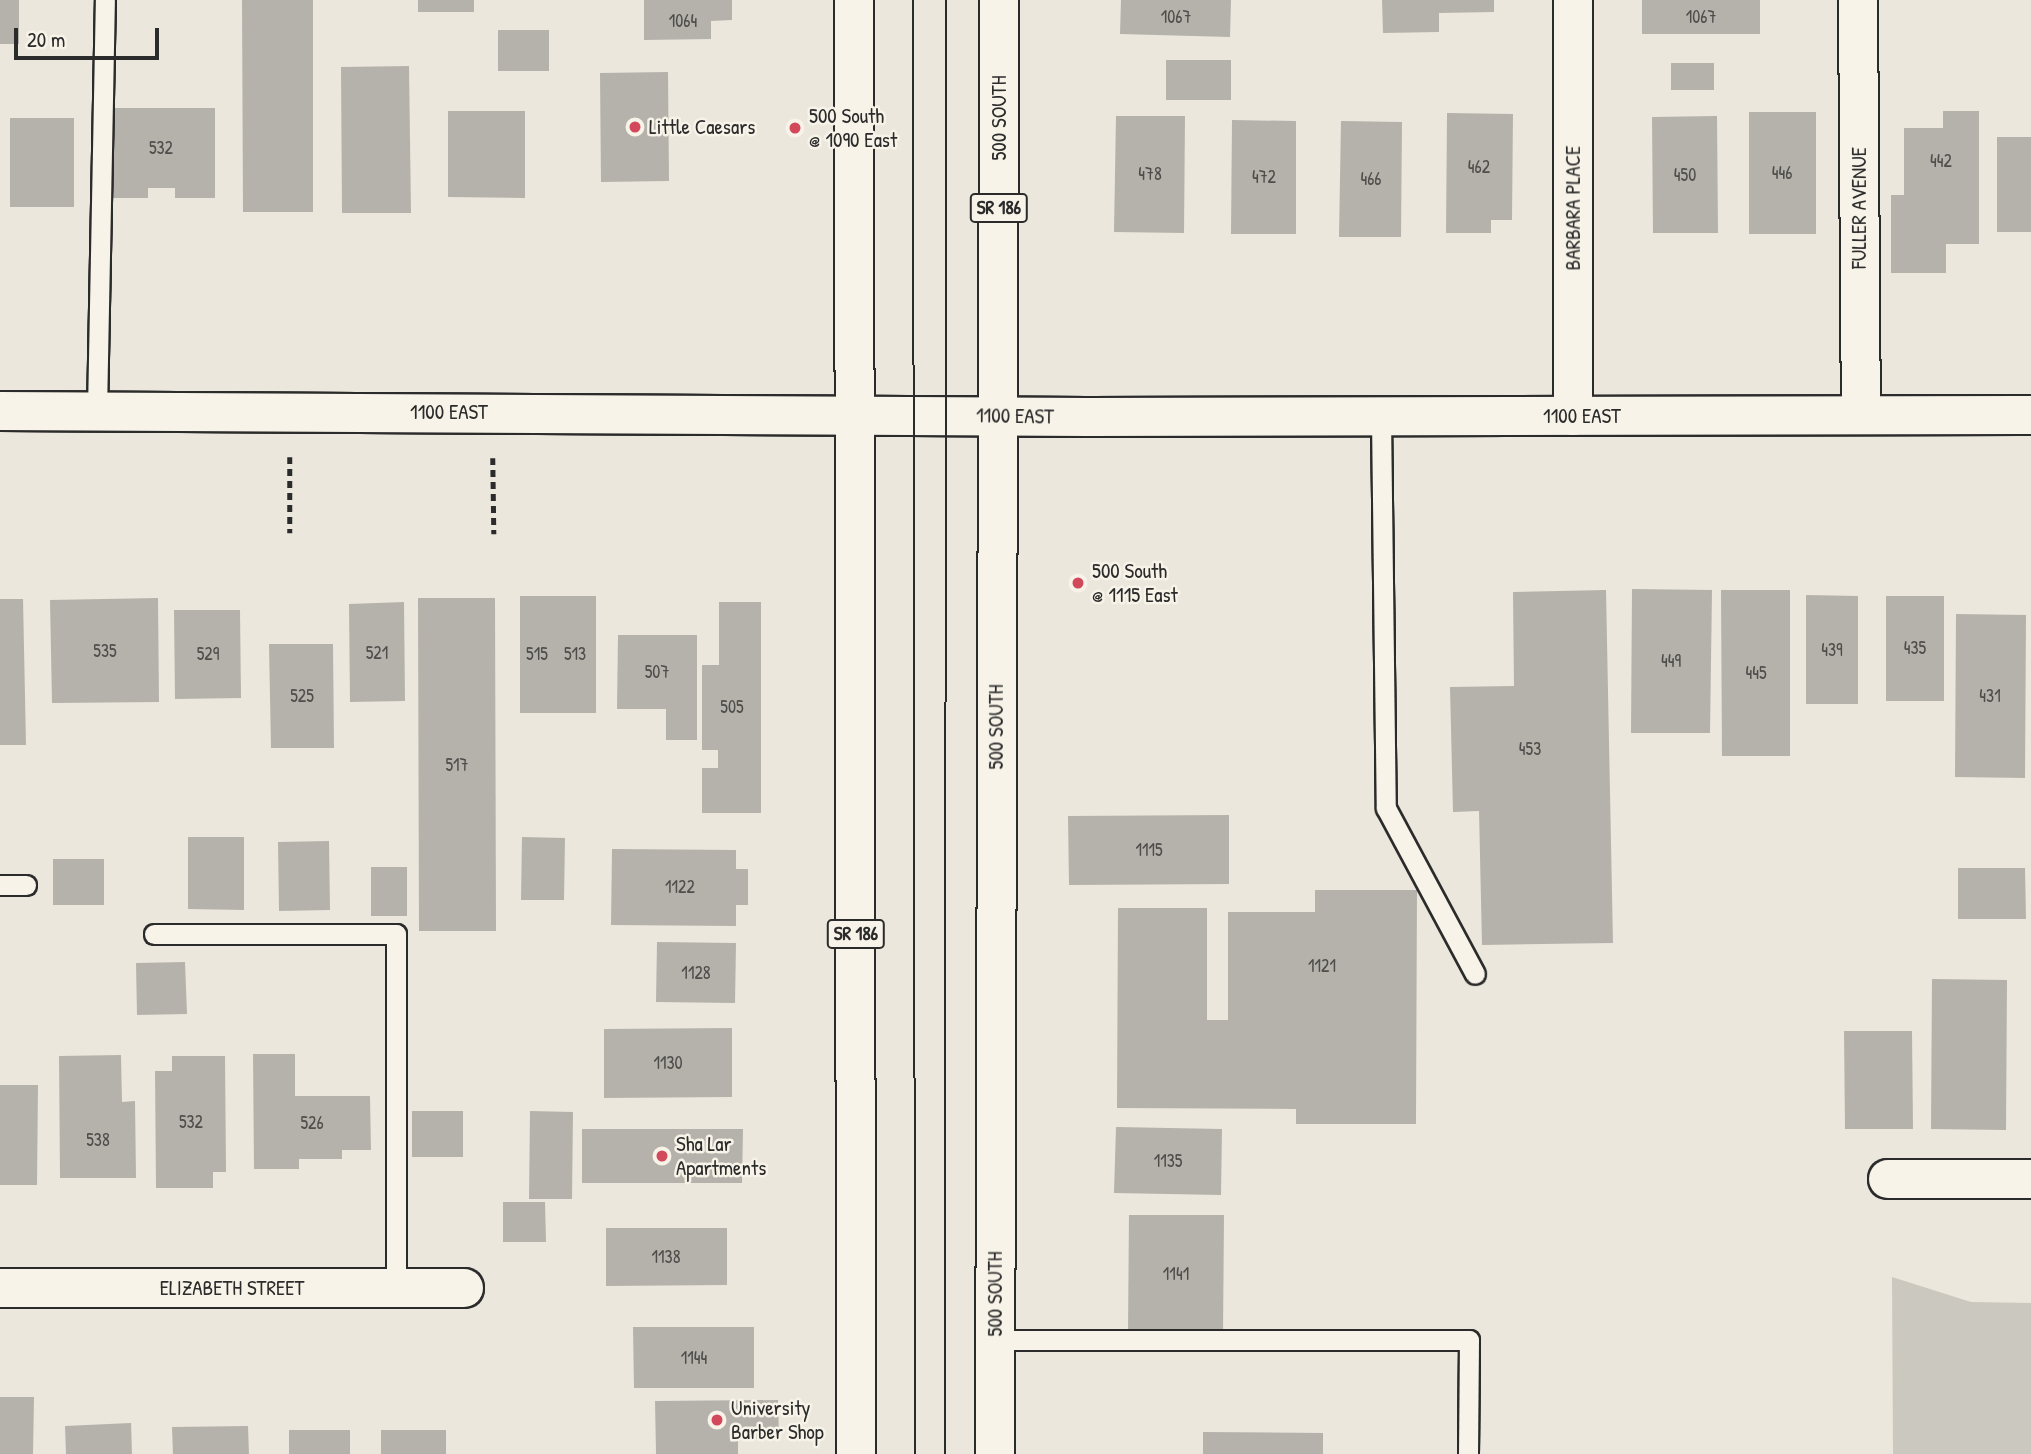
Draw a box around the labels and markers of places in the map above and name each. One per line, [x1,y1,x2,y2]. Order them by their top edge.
place label: 500 South @ 1090 East [809,103,897,153]
place label: Little Caesars [649,114,755,140]
marker: Little Caesars [627,119,643,135]
marker: 500 South @ 1090 East [787,120,803,136]
place label: 500 South @ 1115 East [1092,558,1178,608]
marker: 500 South @ 1115 East [1070,575,1086,591]
place label: Sha Lar Apartments [676,1131,766,1181]
marker: Sha Lar Apartments [654,1148,670,1164]
place label: University Barber Shop [731,1395,824,1445]
marker: University Barber Shop [709,1412,725,1428]

